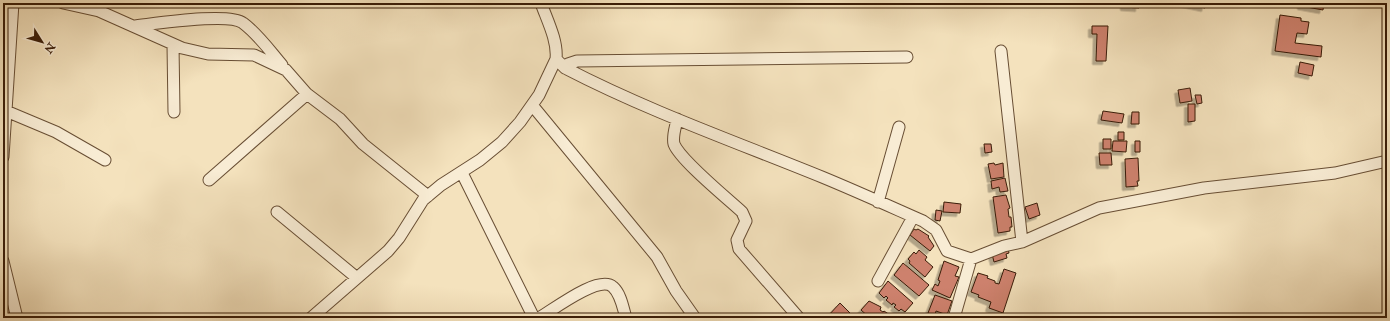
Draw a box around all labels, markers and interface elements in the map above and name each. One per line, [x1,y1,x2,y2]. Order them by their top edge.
north arrow [22,22,62,62]
text: N [41,39,58,56]

